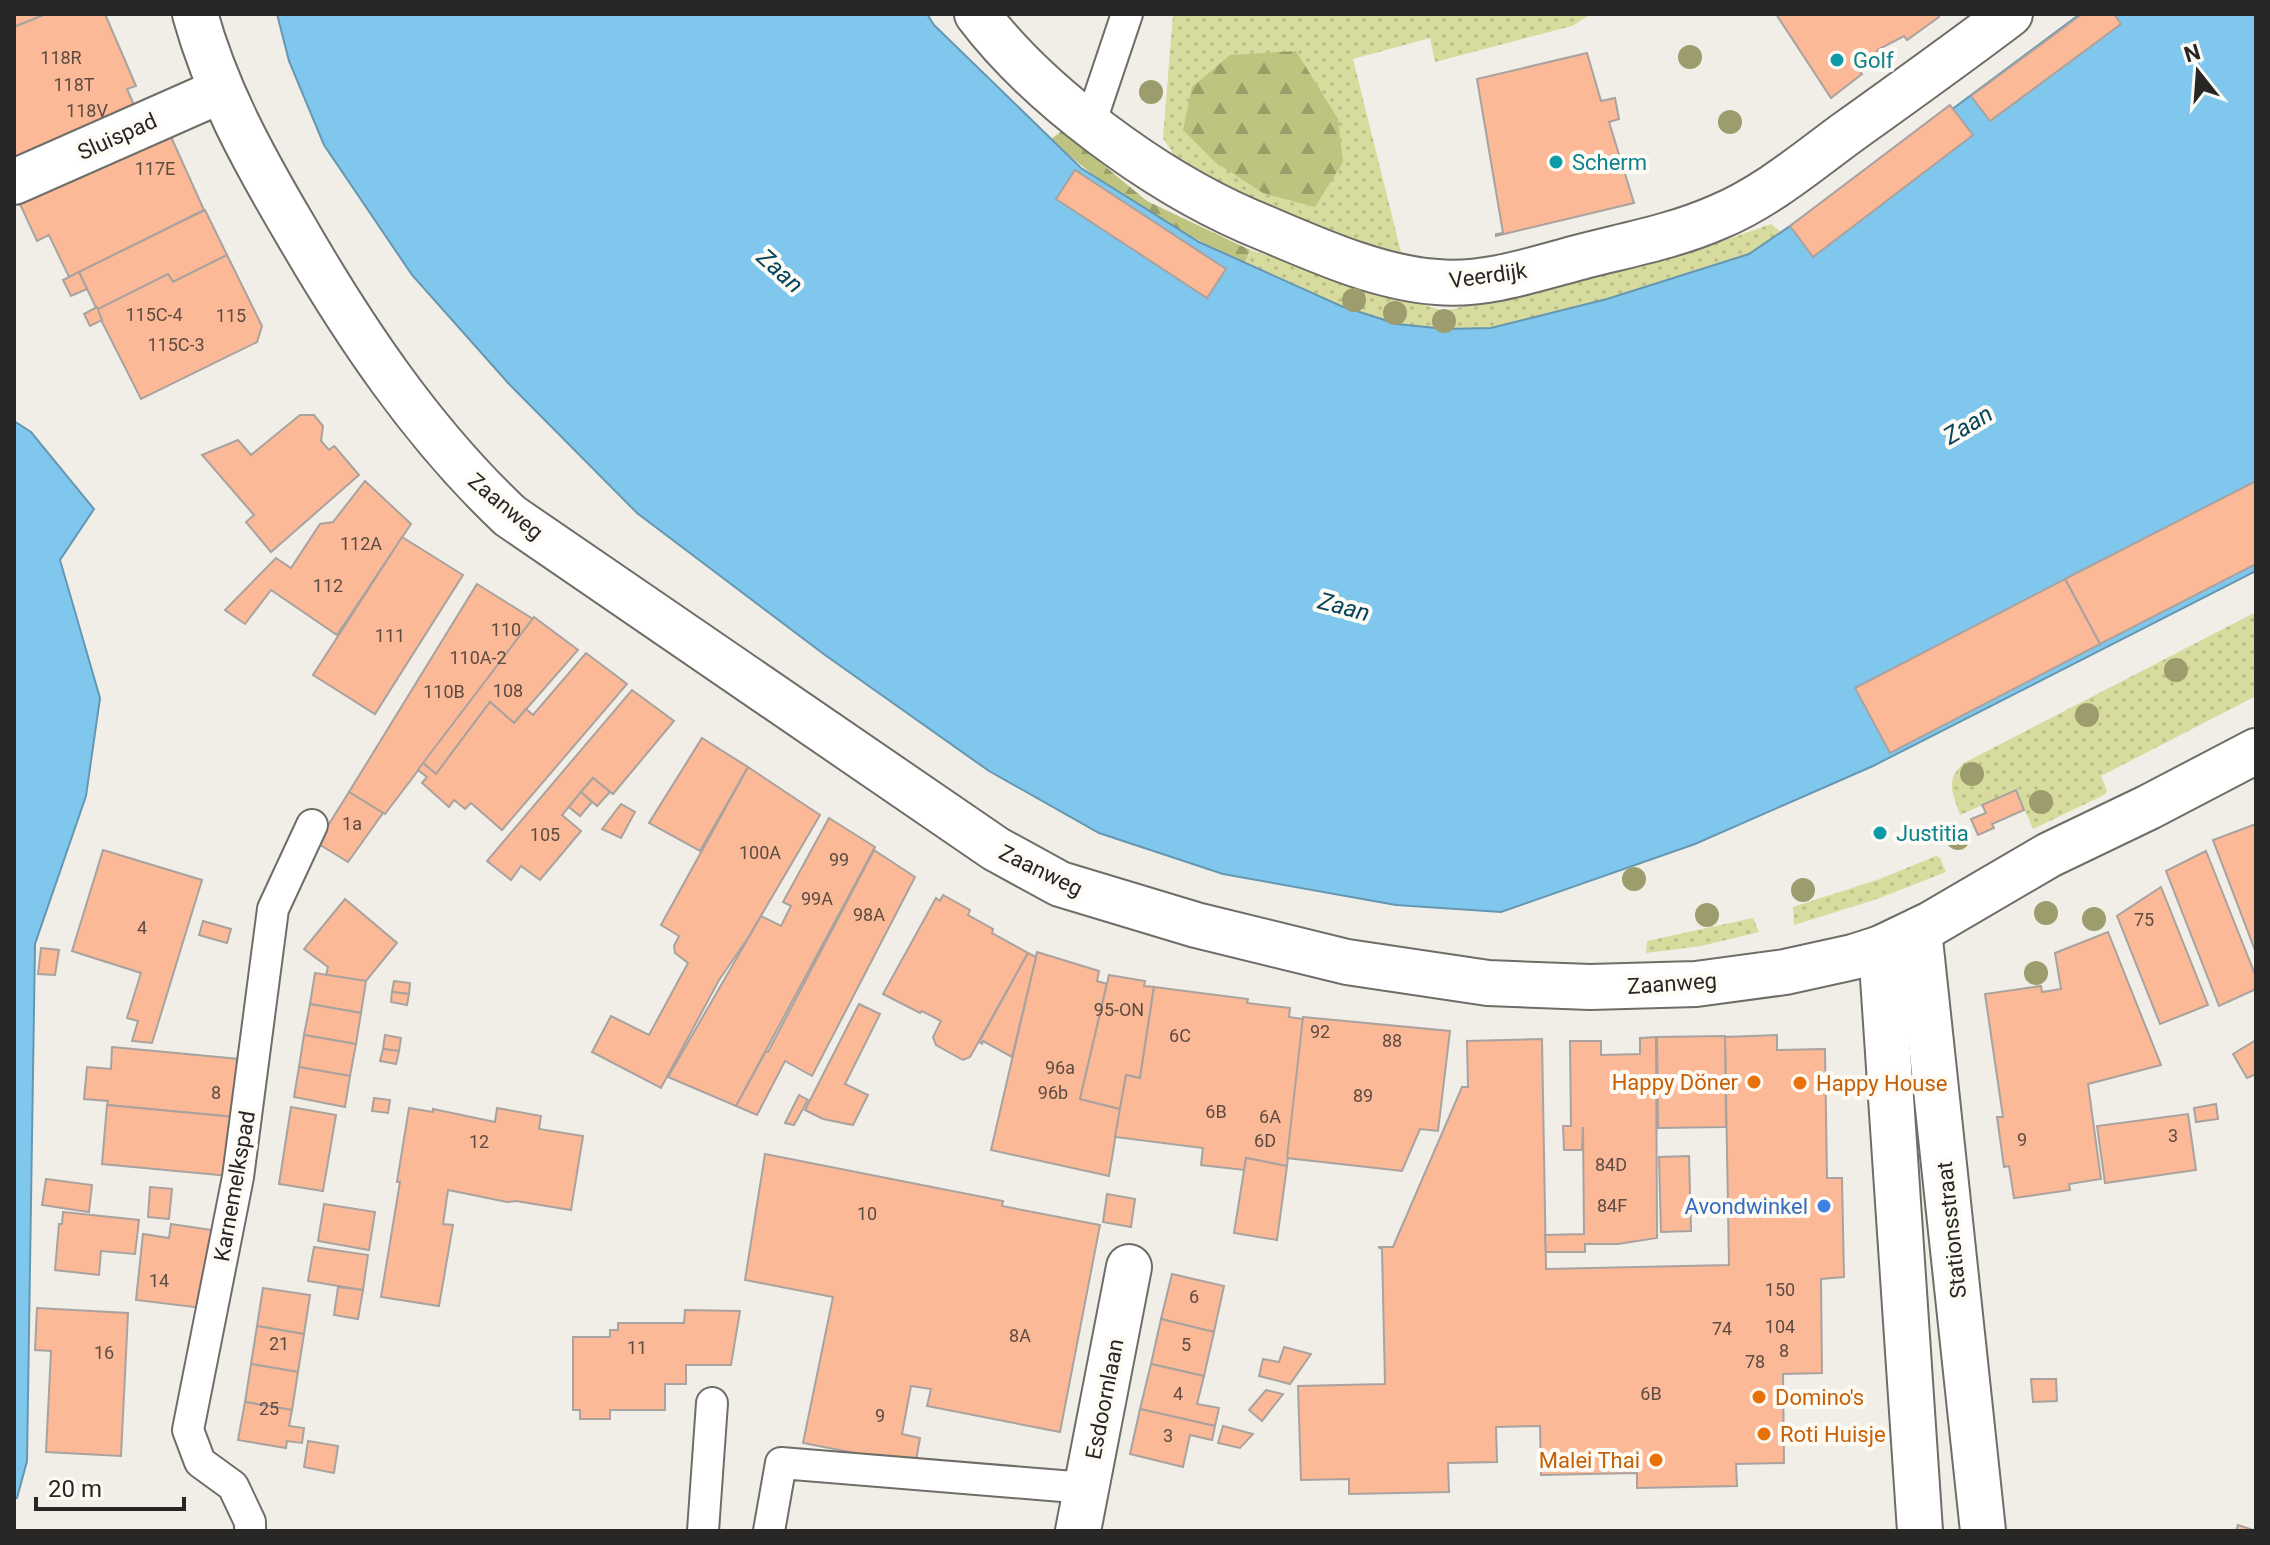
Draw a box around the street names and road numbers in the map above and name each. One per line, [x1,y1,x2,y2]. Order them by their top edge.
street label: Sluispad [74,108,161,165]
street label: Veerdijk [1448,258,1529,293]
street label: Zaanweg [463,468,548,545]
street label: Zaanweg [995,840,1087,901]
street label: Zaanweg [1626,968,1718,999]
street label: Karnemelkspad [209,1109,260,1263]
street label: Stationsstraat [1932,1160,1971,1300]
street label: Esdoornlaan [1081,1337,1128,1462]

